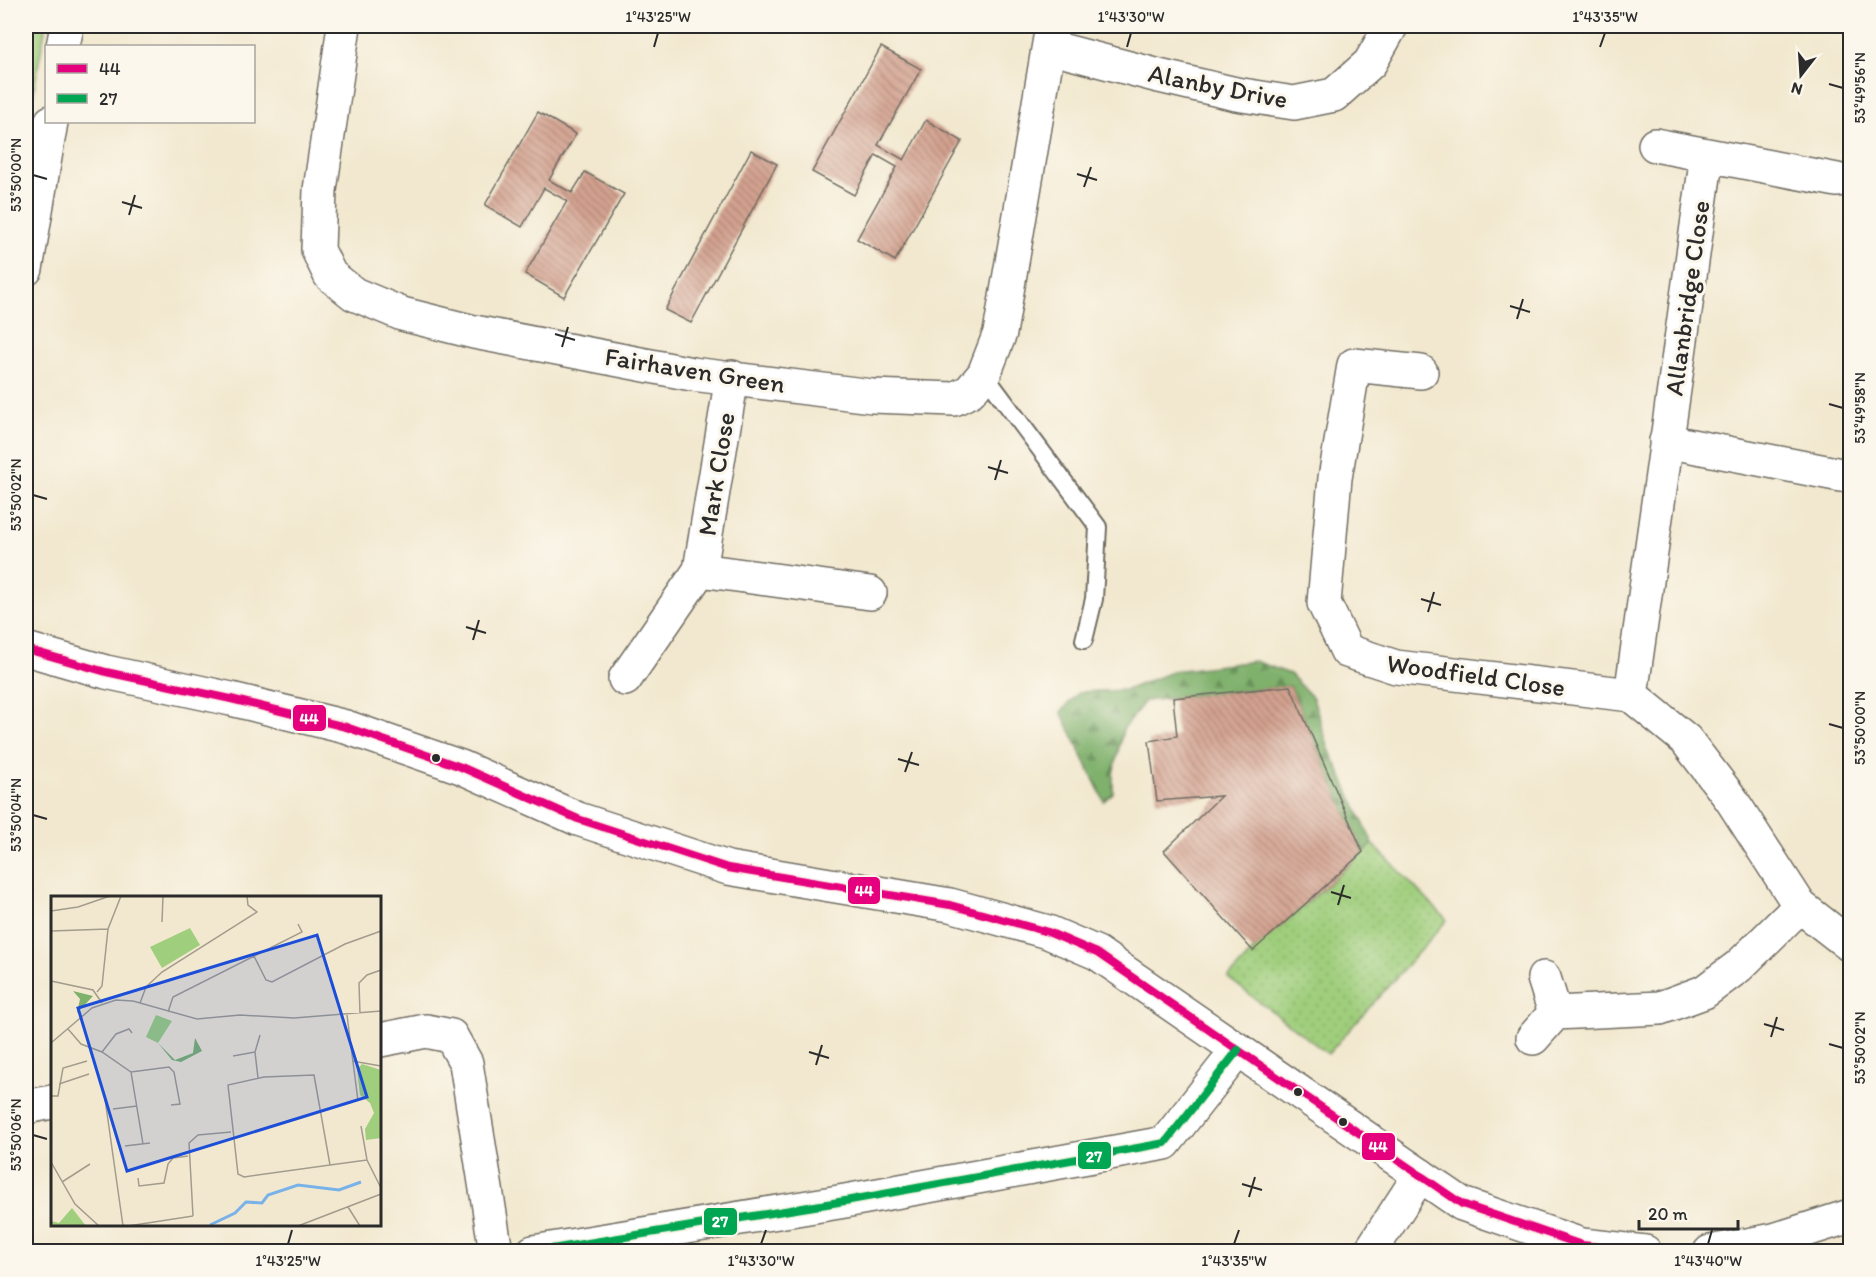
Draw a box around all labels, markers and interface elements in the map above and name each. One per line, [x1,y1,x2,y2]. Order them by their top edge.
text: 1°43'25"W [625,8,691,26]
text: 1°43'30"W [1097,8,1165,26]
text: 1°43'35"W [1572,8,1638,26]
legend [45,45,255,123]
north arrow [1771,45,1831,105]
text: 53°49'56"N [1851,52,1869,124]
street label: Alanby Drive [1146,57,1290,115]
text: 44 [99,58,121,80]
text: N [1789,78,1805,100]
text: 27 [99,88,117,110]
text: 53°50'00"N [7,138,25,212]
street label: Allanbridge Close [1657,198,1717,398]
street label: Fairhaven Green [603,340,788,400]
text: 53°49'58"N [1851,372,1869,444]
street label: Mark Close [690,410,742,538]
text: 53°50'02"N [7,458,25,532]
street label: Woodfield Close [1385,647,1567,703]
text: 53°50'00"N [1851,691,1869,765]
line badge: 44 [292,704,327,732]
text: 44 [299,709,319,728]
unlabelled marker [430,752,442,764]
text: 53°50'04"N [7,778,25,852]
line badge: 44 [847,876,881,905]
text: 44 [854,881,874,900]
inset map [51,896,381,1226]
text: 53°50'02"N [1851,1011,1869,1085]
unlabelled marker [1292,1086,1304,1098]
text: 53°50'06"N [7,1098,25,1172]
unlabelled marker [1337,1116,1349,1128]
line badge: 44 [1361,1132,1396,1161]
text: 44 [1368,1137,1388,1156]
line badge: 27 [1077,1141,1112,1170]
text: 27 [1086,1147,1102,1166]
scale bar [1639,1193,1738,1231]
text: 20 m [1648,1203,1688,1225]
line badge: 27 [703,1207,738,1236]
text: 27 [712,1212,728,1231]
text: 1°43'25"W [255,1252,321,1270]
text: 1°43'30"W [727,1252,795,1270]
text: 1°43'35"W [1201,1252,1267,1270]
text: 1°43'40"W [1674,1252,1742,1270]

